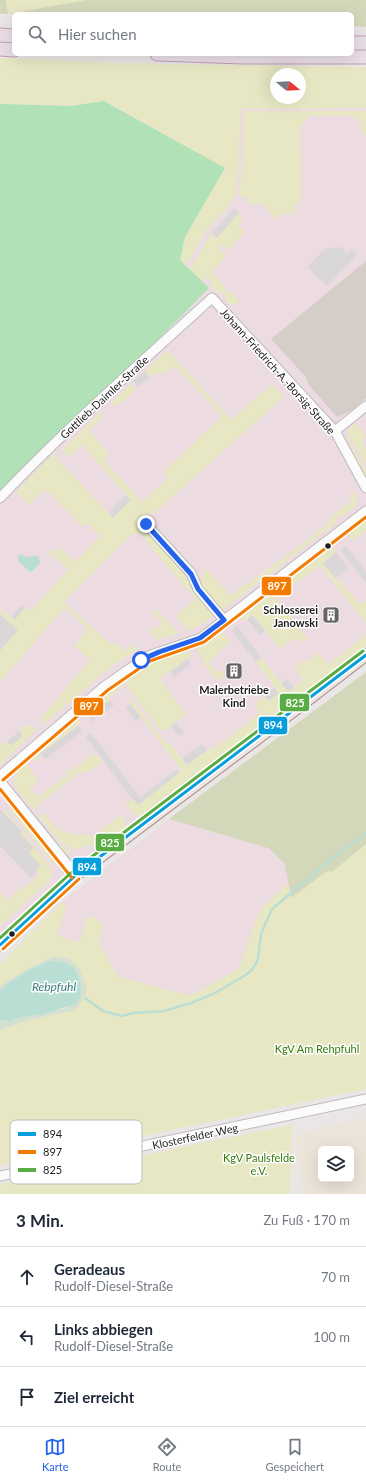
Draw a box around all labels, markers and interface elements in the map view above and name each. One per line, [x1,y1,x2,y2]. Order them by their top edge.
search box [12,12,354,56]
icon: search [26,23,48,45]
text: Hier suchen [58,25,137,43]
north arrow [270,68,306,104]
street label: Johann-Friedrich-A.-Borsig-Straße [218,305,338,437]
street label: Gottlieb-Daimler-Straße [57,353,151,441]
route end [137,515,155,533]
unlabelled marker [323,541,333,551]
line badge: 897 [261,576,292,596]
text: 897 [267,579,287,592]
place label: Schlosserei Janowski [263,603,318,629]
building icon: Schlosserei Janowski [321,605,341,625]
route start [132,651,150,669]
building icon: Malerbetriebe Kind [224,661,244,681]
place label: Malerbetriebe Kind [199,683,269,709]
line badge: 825 [279,693,310,712]
text: 825 [285,696,305,709]
line badge: 897 [73,697,104,716]
text: 897 [79,699,99,712]
line badge: 894 [258,716,288,735]
text: 894 [263,718,283,731]
line badge: 825 [95,833,125,852]
text: 825 [100,836,120,849]
line badge: 894 [72,857,102,876]
text: 894 [77,860,97,873]
unlabelled marker [7,929,17,939]
water label: Rebpfuhl [32,979,76,994]
park label: KgV Am Rehpfuhl [275,1042,359,1055]
legend [10,1120,142,1184]
street label: Klosterfelder Weg [151,1120,239,1151]
text: 894 [43,1127,63,1140]
text: 897 [43,1145,62,1158]
map controls [318,1146,354,1182]
button: layers [318,1146,354,1182]
park label: KgV Paulsfelde e.V. [223,1151,295,1177]
text: 825 [43,1163,62,1176]
text: 3 Min. [16,1210,64,1231]
text: Zu Fuß · 170 m [264,1212,350,1228]
text: Geradeaus [54,1260,125,1278]
icon: ahead [16,1266,38,1288]
text: 70 m [321,1269,350,1285]
text: Rudolf-Diesel-Straße [54,1278,173,1294]
text: Links abbiegen [54,1320,153,1338]
icon: left [16,1326,38,1348]
text: 100 m [313,1329,350,1345]
text: Rudolf-Diesel-Straße [54,1338,173,1354]
icon: arrive [16,1386,38,1408]
text: Ziel erreicht [54,1388,134,1406]
tab: Karte [42,1436,69,1473]
tab: Route [153,1436,181,1473]
tab: Gespeichert [266,1436,324,1473]

